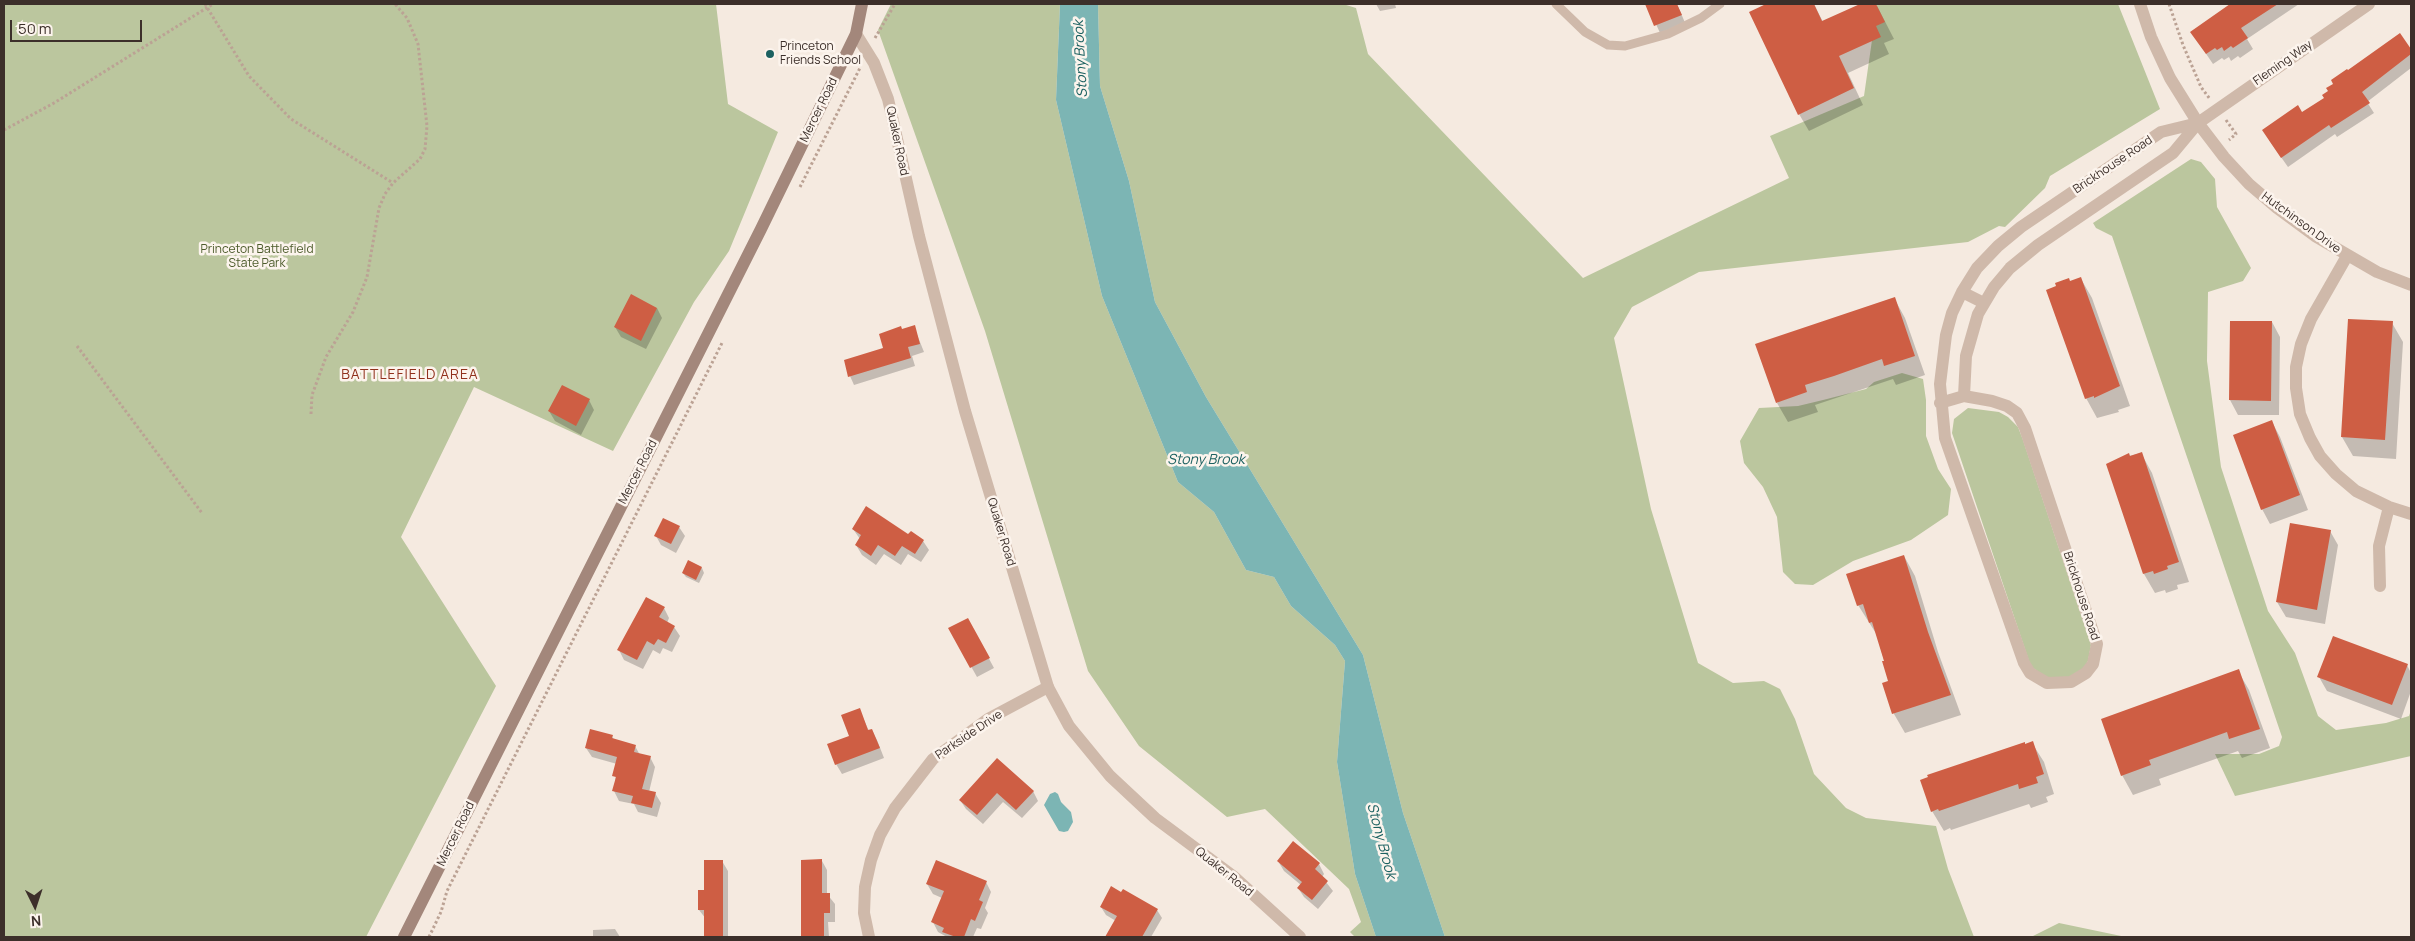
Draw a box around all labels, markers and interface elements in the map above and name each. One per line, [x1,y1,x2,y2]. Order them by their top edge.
scale bar [12,10,145,42]
text: 50 m [18,18,52,39]
water label: Stony Brook [1071,20,1091,98]
street label: Fleming Way [2251,37,2315,89]
place label: Princeton Friends School [780,40,861,68]
marker: Princeton Friends School [764,48,776,60]
street label: Mercer Road [797,75,841,145]
street label: Quaker Road [883,105,911,177]
street label: Brickhouse Road [2071,133,2155,197]
street label: Hutchinson Drive [2259,189,2343,257]
park label: Princeton Battlefield State Park [200,243,314,271]
district label: BATTLEFIELD AREA [339,367,481,383]
street label: Mercer Road [616,438,660,506]
water label: Stony Brook [1167,452,1245,468]
street label: Quaker Road [984,496,1018,568]
street label: Brickhouse Road [2060,550,2102,642]
street label: Parkside Drive [933,707,1005,763]
street label: Mercer Road [434,799,478,869]
water label: Stony Brook [1363,801,1399,881]
street label: Quaker Road [1192,844,1256,900]
north arrow [10,881,60,931]
text: N [30,912,42,931]

